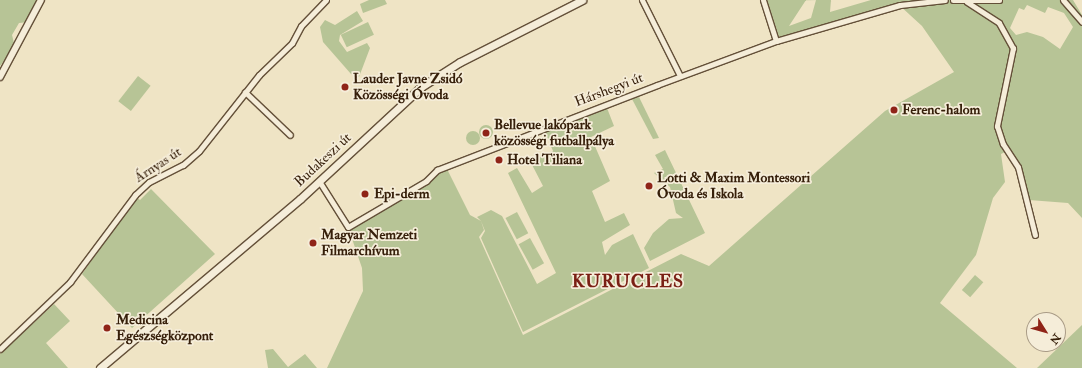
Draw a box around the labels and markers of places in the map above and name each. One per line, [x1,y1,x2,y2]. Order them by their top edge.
place label: Lauder Javne Zsidó Közösségi Óvoda [353,71,463,104]
marker: Lauder Javne Zsidó Közösségi Óvoda [340,82,350,92]
place label: Ferenc-halom [902,102,980,118]
marker: Ferenc-halom [889,105,899,115]
place label: Bellevue lakópark közösségi futballpálya [494,117,614,150]
marker: Bellevue lakópark közösségi futballpálya [481,128,491,138]
place label: Hotel Tiliana [507,152,582,168]
marker: Hotel Tiliana [494,155,504,165]
place label: Lotti & Maxim Montessori Óvoda és Iskola [657,170,810,202]
marker: Lotti & Maxim Montessori Óvoda és Iskola [644,181,654,191]
place label: Epi-derm [374,186,430,202]
marker: Epi-derm [359,188,371,200]
place label: Magyar Nemzeti Filmarchívum [321,227,417,260]
marker: Magyar Nemzeti Filmarchívum [308,238,318,248]
place label: Medicina Egészségközpont [116,312,213,344]
marker: Medicina Egészségközpont [101,322,113,334]

